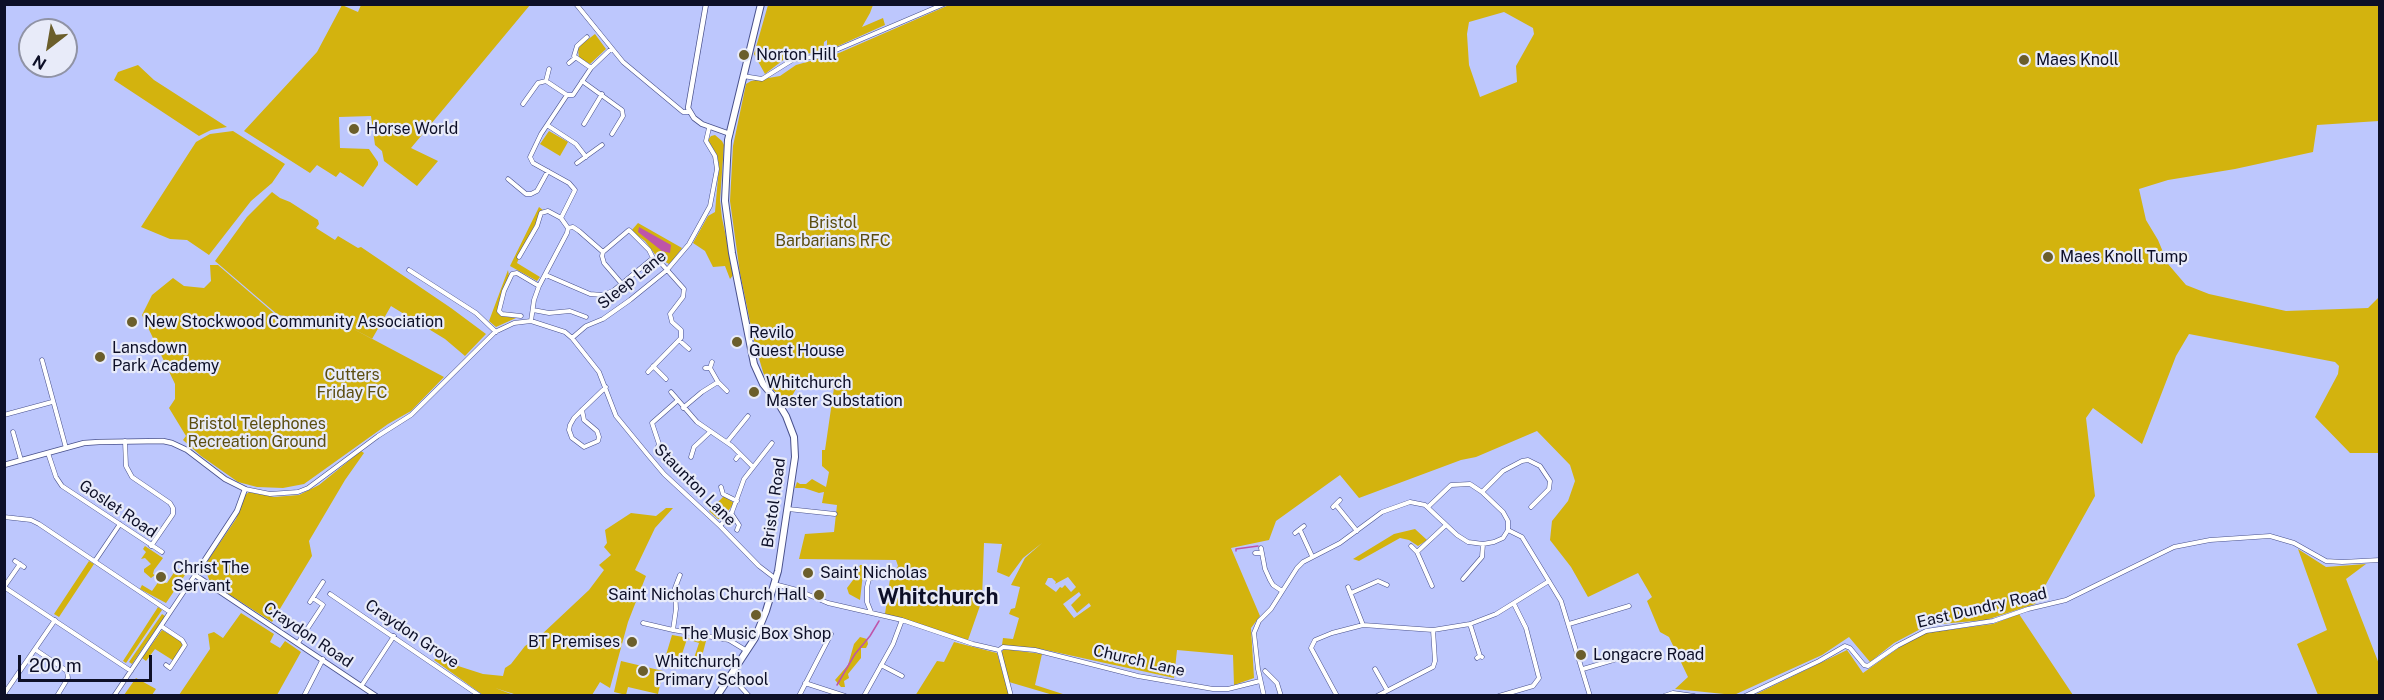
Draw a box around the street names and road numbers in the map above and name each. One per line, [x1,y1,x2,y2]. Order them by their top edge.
street label: Sleep Lane [594,246,670,314]
street label: Staunton Lane [650,440,740,530]
street label: Bristol Road [758,457,790,549]
street label: Goslet Road [75,476,161,542]
street label: East Dundry Road [1915,584,2049,632]
street label: Craydon Grove [361,595,463,673]
street label: Craydon Road [260,598,356,672]
street label: Church Lane [1091,641,1187,681]

